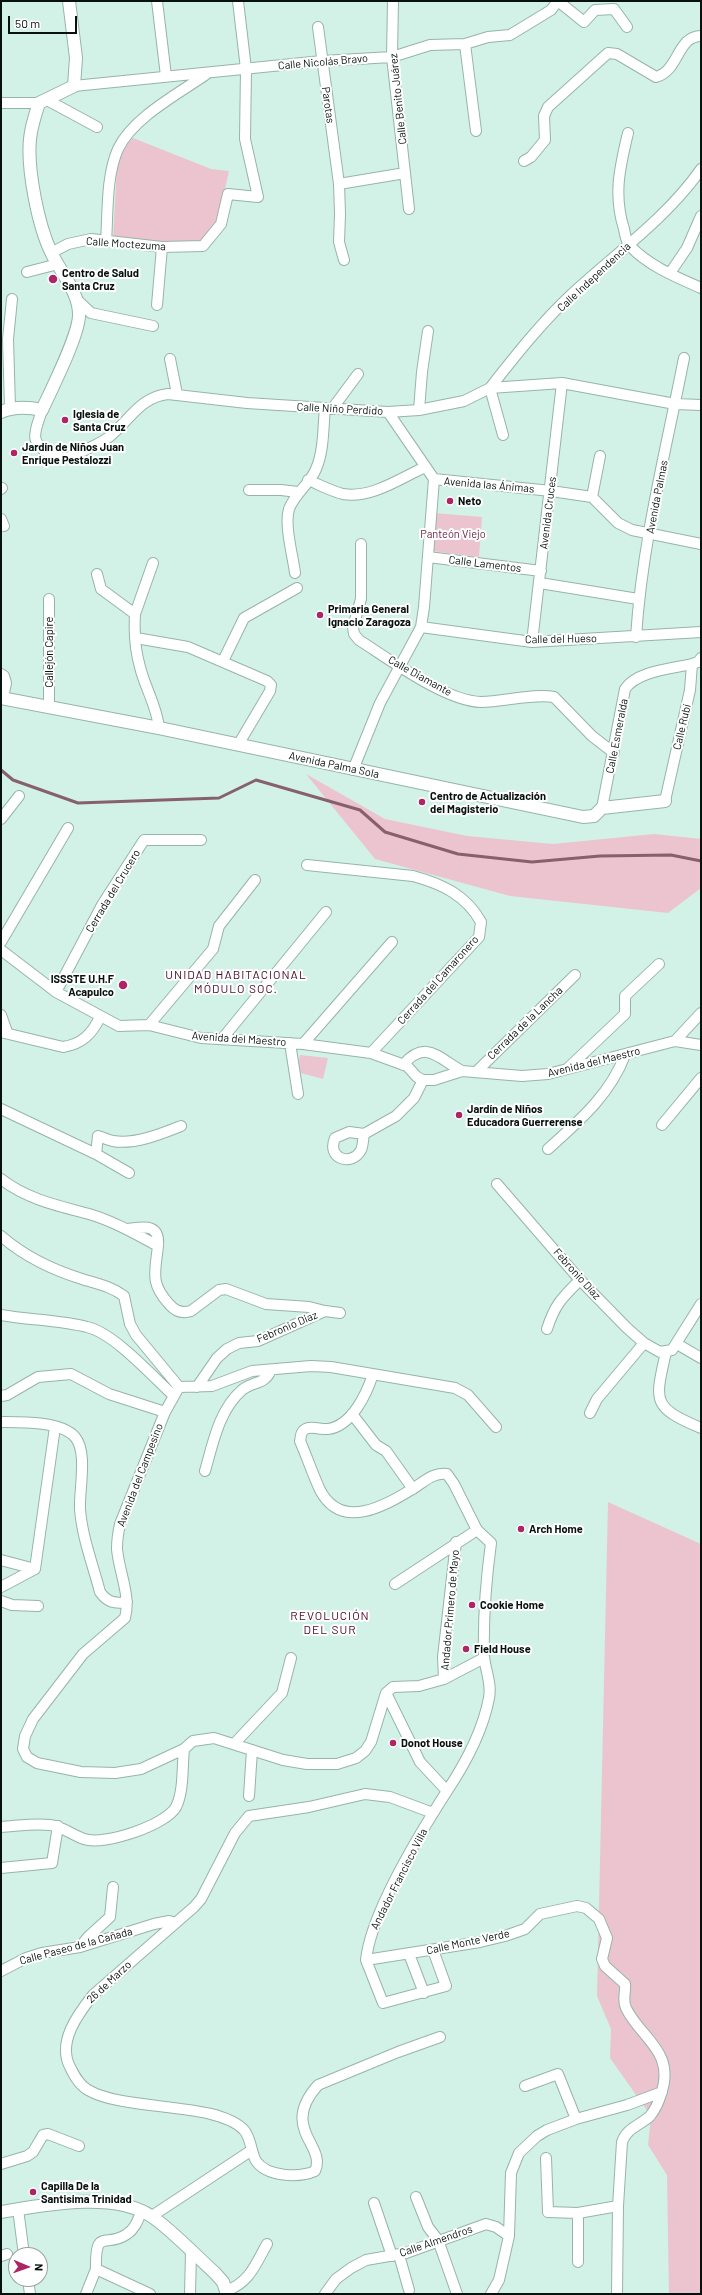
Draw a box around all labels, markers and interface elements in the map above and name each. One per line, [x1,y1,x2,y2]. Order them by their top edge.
scale bar [10,8,79,34]
text: 50 m [15,16,40,30]
street label: Calle Nicolás Bravo [277,51,369,73]
street label: Calle Benito Juárez [387,53,409,145]
street label: Parotas [319,86,337,124]
street label: Calle Moctezuma [86,235,166,253]
street label: Calle Independencia [555,240,633,314]
place label: Centro de Salud Santa Cruz [62,266,139,292]
marker: Centro de Salud Santa Cruz [47,273,59,285]
street label: Calle Niño Perdido [296,400,384,418]
place label: Iglesia de Santa Cruz [73,407,125,433]
marker: Iglesia de Santa Cruz [60,415,70,425]
place label: Jardín de Niños Juan Enrique Pestalozzi [22,440,124,466]
marker: Jardín de Niños Juan Enrique Pestalozzi [9,448,19,458]
street label: Avenida Palmas [643,459,671,535]
street label: Avenida las Ánimas [443,474,535,496]
street label: Avenida Cruces [537,476,559,550]
place label: Neto [458,494,481,508]
marker: Neto [445,496,455,506]
park label: Panteón Viejo [420,527,486,541]
street label: Calle Lamentos [448,553,522,575]
place label: Primaria General Ignacio Zaragoza [328,602,411,628]
marker: Primaria General Ignacio Zaragoza [315,610,325,620]
street label: Callejón Capire [42,617,56,687]
street label: Calle del Hueso [525,632,597,646]
street label: Calle Diamante [386,653,454,699]
street label: Calle Esmeralda [603,697,631,775]
street label: Calle Rubí [670,703,694,751]
street label: Avenida Palma Sola [288,749,380,781]
place label: Centro de Actualización del Magisterio [430,789,546,815]
marker: Centro de Actualización del Magisterio [417,797,427,807]
street label: Cerrada del Crucero [83,847,143,935]
street label: Cerrada del Camaronero [395,933,481,1027]
district label: UNIDAD HABITACIONAL MÓDULO SOC. [165,968,307,996]
place label: ISSSTE U.H.F Acapulco [51,972,114,998]
marker: ISSSTE U.H.F Acapulco [117,979,129,991]
street label: Cerrada de la Lancha [485,984,565,1062]
street label: Avenida del Maestro [191,1029,287,1049]
street label: Avenida del Maestro [546,1044,642,1080]
place label: Jardín de Niños Educadora Guerrerense [467,1102,583,1128]
marker: Jardín de Niños Educadora Guerrerense [454,1110,464,1120]
street label: Febronio Díaz [551,1246,603,1302]
street label: Febronio Diaz [255,1308,319,1346]
street label: Avenida del Campesino [114,1422,166,1528]
place label: Arch Home [529,1522,583,1536]
marker: Arch Home [516,1524,526,1534]
street label: Andador Primero de Mayo [438,1549,462,1671]
place label: Cookie Home [480,1598,544,1612]
marker: Cookie Home [467,1600,477,1610]
district label: REVOLUCIÓN DEL SUR [290,1609,370,1637]
place label: Field House [474,1642,531,1656]
marker: Field House [461,1644,471,1654]
place label: Donot House [401,1736,463,1750]
marker: Donot House [388,1738,398,1748]
street label: Andador Francisco Villa [368,1826,430,1932]
street label: Calle Paseo de la Cañada [18,1925,134,1967]
street label: Calle Monte Verde [425,1927,511,1957]
street label: 26 de Marzo [84,1958,134,2006]
place label: Capilla De la Santisima Trinidad [41,2179,132,2205]
marker: Capilla De la Santisima Trinidad [28,2187,38,2197]
street label: Calle Almendros [398,2222,474,2260]
north arrow [8,2247,48,2287]
text: N [33,2264,46,2271]

